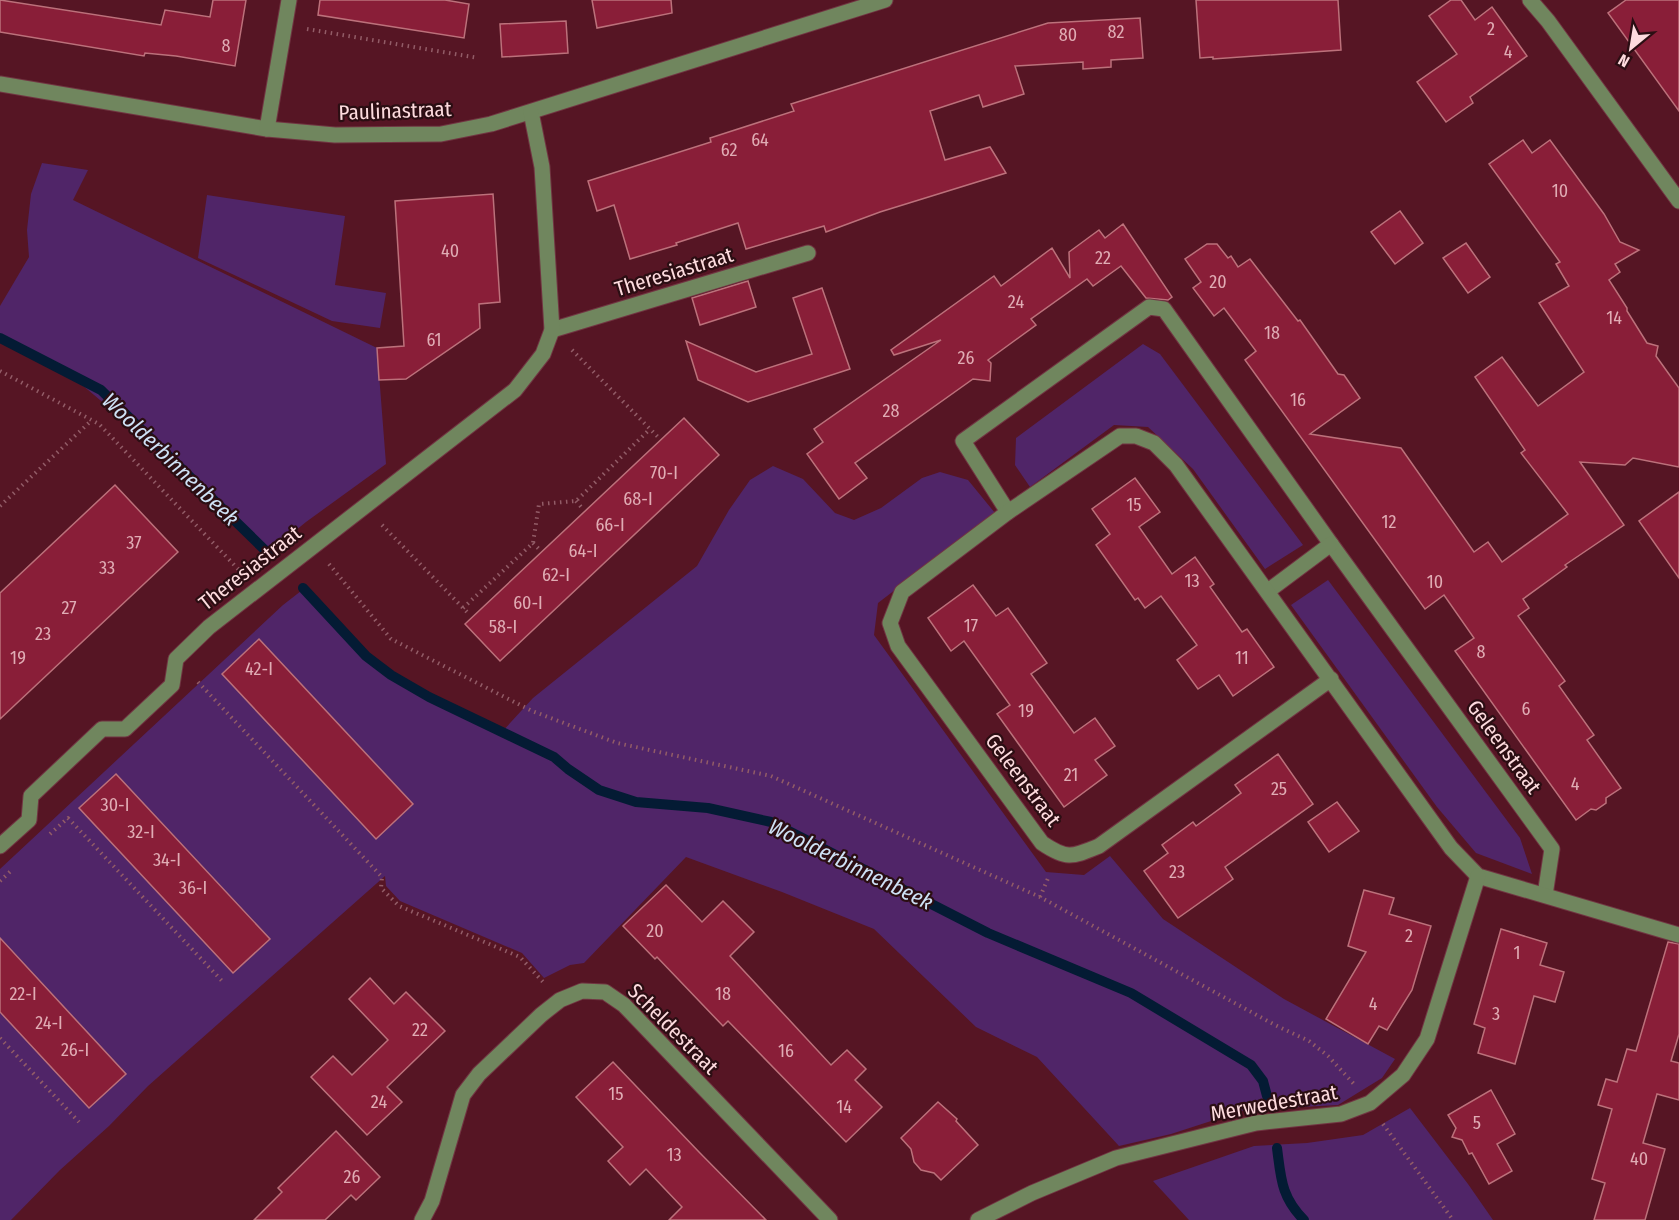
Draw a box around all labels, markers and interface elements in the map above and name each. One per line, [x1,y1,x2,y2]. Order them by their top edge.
house number: 2 [1487,18,1495,40]
north arrow [1601,18,1661,78]
house number: 82 [1108,21,1124,43]
house number: 80 [1059,24,1077,46]
house number: 8 [222,35,231,57]
house number: 4 [1504,41,1513,63]
text: N [1615,50,1633,71]
street label: Paulinastraat [338,96,452,126]
house number: 64 [751,129,769,151]
house number: 62 [721,139,737,161]
house number: 10 [1552,180,1568,202]
house number: 40 [441,240,459,262]
street label: Theresiastraat [612,242,737,302]
house number: 22 [1095,247,1111,269]
house number: 20 [1209,271,1227,293]
house number: 24 [1008,291,1024,313]
house number: 14 [1606,307,1622,329]
house number: 18 [1264,322,1280,344]
house number: 61 [426,329,442,351]
house number: 26 [958,347,975,369]
water label: Woolderbinnenbeek [97,387,245,532]
house number: 16 [1290,389,1306,411]
house number: 28 [883,400,899,422]
house number: 70-I [650,462,678,484]
house number: 68-I [623,488,653,510]
house number: 15 [1126,494,1142,516]
house number: 12 [1382,511,1397,533]
house number: 66-I [595,514,625,536]
street label: Theresiastraat [194,520,306,616]
house number: 37 [126,532,142,554]
house number: 64-I [569,540,598,562]
house number: 33 [99,557,115,579]
house number: 62-I [542,564,570,586]
house number: 13 [1184,570,1200,592]
house number: 10 [1427,571,1443,593]
house number: 60-I [513,592,543,614]
house number: 27 [61,597,77,619]
house number: 17 [964,615,978,637]
house number: 58-I [489,616,517,638]
house number: 23 [35,623,51,645]
house number: 8 [1477,641,1486,663]
house number: 19 [10,647,26,669]
house number: 11 [1235,647,1249,669]
house number: 42-I [245,658,273,680]
street label: Geleenstraat [1461,695,1547,799]
house number: 6 [1522,698,1531,720]
house number: 19 [1018,700,1034,722]
street label: Geleenstraat [980,728,1066,832]
house number: 21 [1064,764,1078,786]
house number: 4 [1571,773,1580,795]
house number: 25 [1271,778,1287,800]
house number: 30-I [101,794,129,816]
water label: Woolderbinnenbeek [764,813,938,916]
house number: 32-I [127,821,155,843]
house number: 34-I [153,849,181,871]
house number: 23 [1169,861,1185,883]
house number: 36-I [179,877,207,899]
house number: 20 [646,920,664,942]
house number: 2 [1405,925,1413,947]
house number: 1 [1513,942,1521,964]
street label: Scheldestraat [622,978,724,1080]
house number: 22-I [9,983,37,1005]
house number: 18 [715,983,731,1005]
house number: 4 [1369,993,1378,1015]
house number: 3 [1492,1003,1500,1025]
house number: 24-I [35,1012,63,1034]
house number: 22 [412,1019,428,1041]
house number: 26-I [61,1039,89,1061]
house number: 16 [778,1040,794,1062]
street label: Merwedestraat [1209,1079,1340,1127]
house number: 15 [608,1083,624,1105]
house number: 24 [371,1091,387,1113]
house number: 14 [836,1096,852,1118]
house number: 5 [1473,1112,1481,1134]
house number: 13 [666,1144,682,1166]
house number: 40 [1630,1148,1648,1170]
house number: 26 [344,1166,361,1188]

